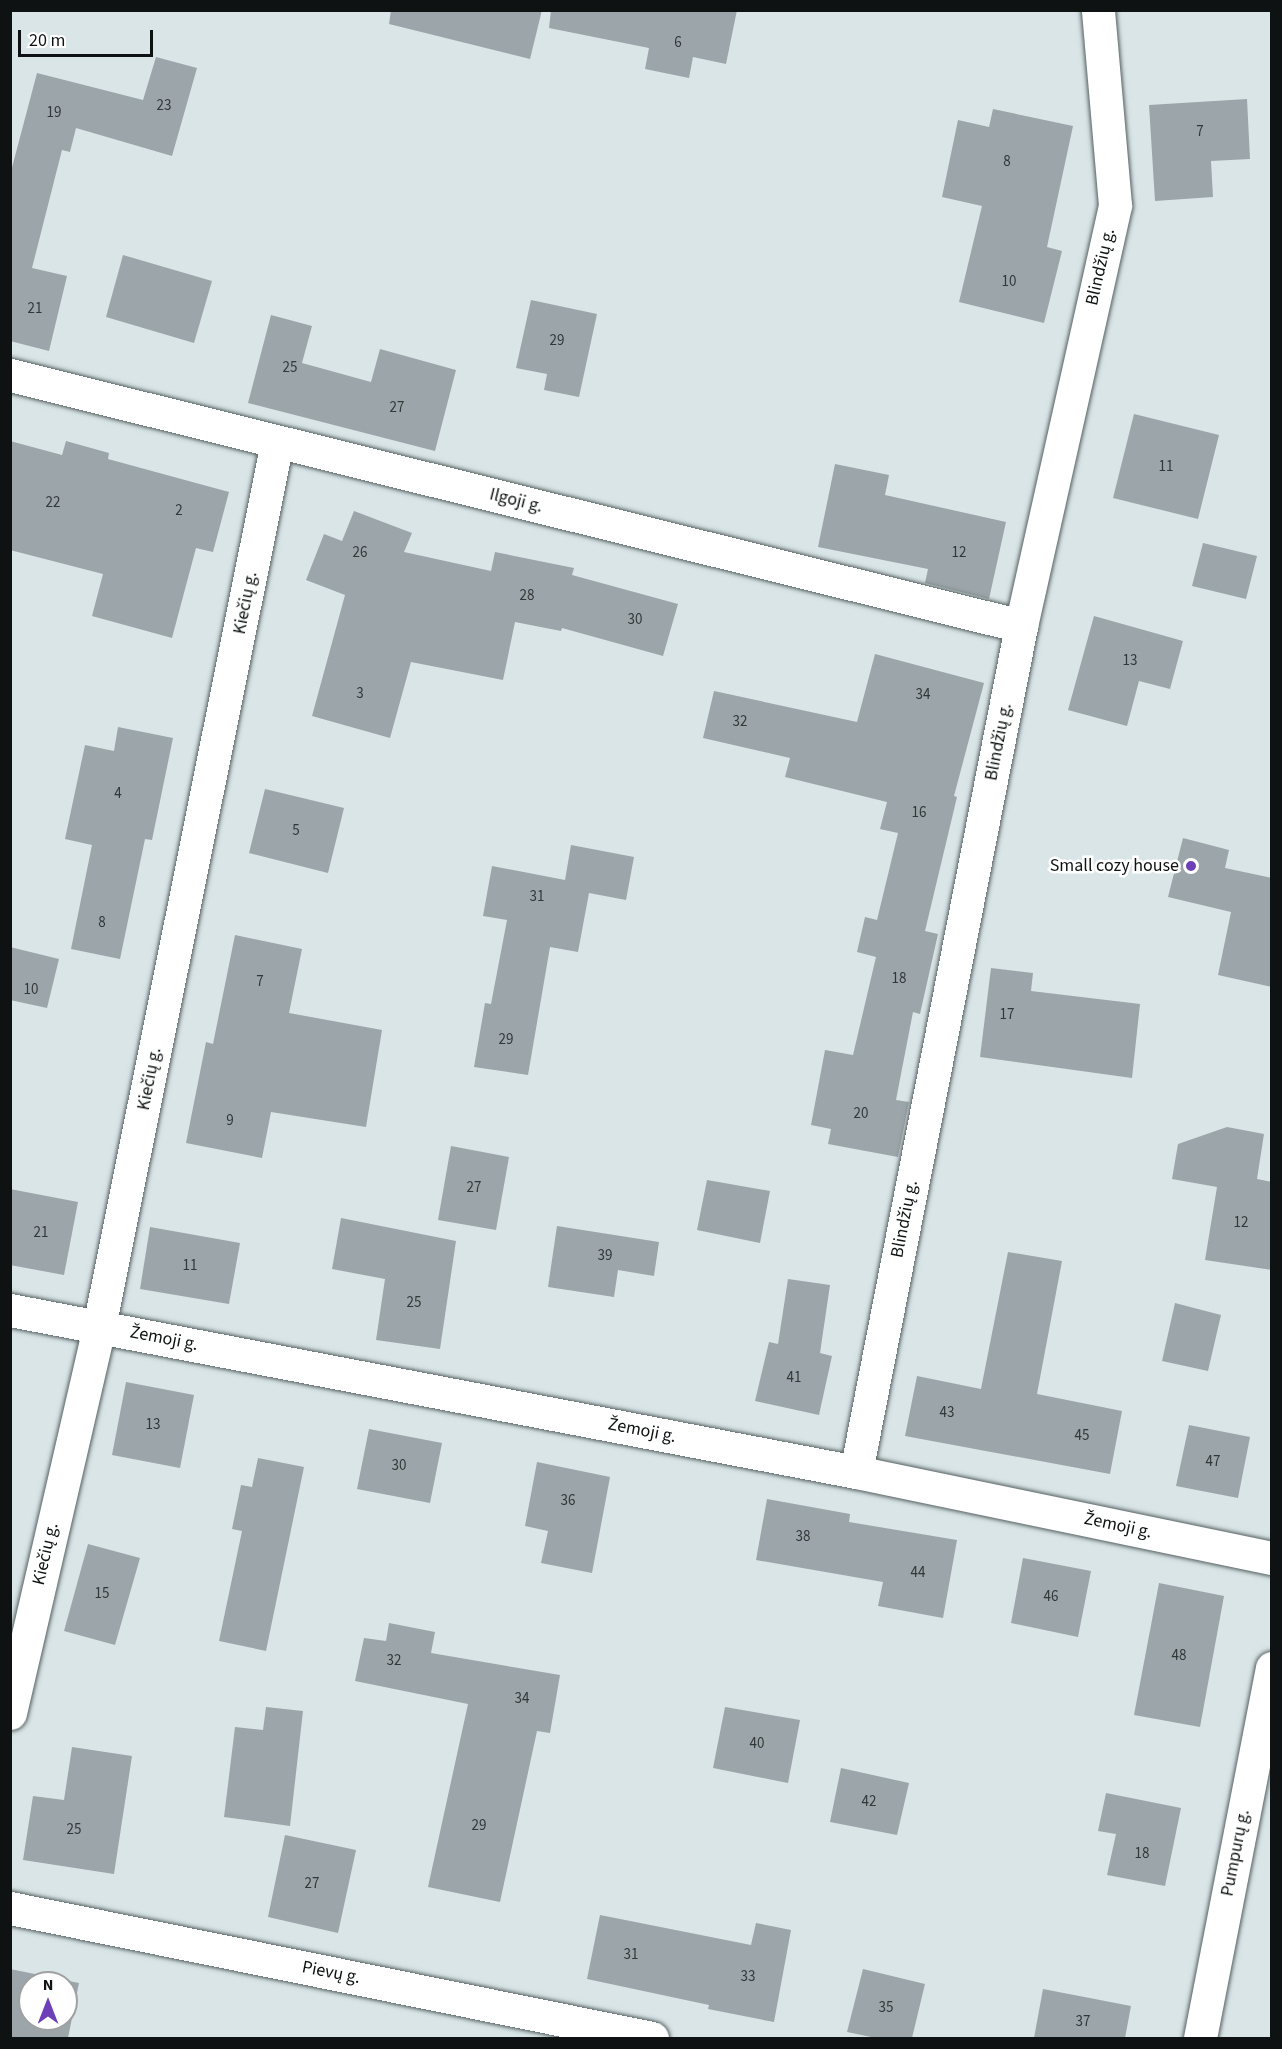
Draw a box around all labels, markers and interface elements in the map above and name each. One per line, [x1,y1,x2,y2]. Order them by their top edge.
scale bar [21,18,156,56]
text: 20 m [29,28,65,53]
house number: 6 [674,34,682,52]
house number: 23 [157,97,171,115]
house number: 19 [47,104,61,122]
house number: 7 [1196,123,1204,141]
house number: 8 [1003,153,1011,171]
street label: Blindžių g. [1082,226,1120,308]
house number: 10 [1002,273,1016,291]
house number: 21 [28,300,42,318]
house number: 29 [550,332,564,350]
house number: 25 [283,359,297,377]
house number: 27 [390,399,404,417]
house number: 11 [1159,458,1173,476]
street label: Ilgoji g. [487,484,545,518]
house number: 22 [46,494,60,512]
house number: 2 [175,502,183,520]
house number: 26 [353,544,367,562]
house number: 12 [952,544,966,562]
street label: Kiečių g. [229,570,263,636]
house number: 28 [520,587,534,605]
house number: 30 [628,611,642,629]
house number: 13 [1123,652,1137,670]
house number: 3 [356,685,364,703]
house number: 34 [916,686,930,704]
street label: Blindžių g. [981,701,1017,783]
house number: 32 [733,713,747,731]
house number: 4 [114,785,122,803]
house number: 16 [912,804,926,822]
house number: 5 [292,822,300,840]
place label: Small cozy house [1050,855,1179,877]
marker: Small cozy house [1184,859,1198,873]
house number: 31 [530,888,544,906]
house number: 8 [98,914,106,932]
house number: 18 [892,970,906,988]
house number: 7 [256,973,264,991]
house number: 10 [24,981,38,999]
house number: 17 [1000,1006,1014,1024]
house number: 29 [499,1031,513,1049]
street label: Kiečių g. [133,1046,167,1112]
house number: 20 [854,1105,868,1123]
house number: 9 [226,1112,234,1130]
street label: Blindžių g. [887,1178,923,1260]
house number: 27 [467,1179,481,1197]
house number: 12 [1234,1214,1248,1232]
house number: 21 [34,1224,48,1242]
house number: 39 [598,1247,612,1265]
house number: 11 [183,1257,197,1275]
house number: 25 [407,1294,421,1312]
street label: Žemoji g. [128,1322,200,1356]
house number: 41 [787,1369,801,1387]
house number: 43 [940,1404,954,1422]
street label: Žemoji g. [606,1414,678,1448]
house number: 13 [146,1416,160,1434]
house number: 45 [1075,1427,1089,1445]
house number: 47 [1206,1453,1220,1471]
house number: 30 [392,1457,406,1475]
house number: 36 [561,1492,575,1510]
street label: Žemoji g. [1082,1508,1154,1544]
street label: Kiečių g. [28,1521,64,1587]
house number: 38 [796,1528,810,1546]
house number: 44 [911,1564,925,1582]
house number: 15 [95,1585,109,1603]
house number: 46 [1044,1588,1058,1606]
house number: 48 [1172,1647,1186,1665]
house number: 32 [387,1652,401,1670]
house number: 34 [515,1690,529,1708]
house number: 40 [750,1735,764,1753]
house number: 42 [862,1793,876,1811]
street label: Pumpurų g. [1217,1808,1255,1898]
house number: 29 [472,1817,486,1835]
house number: 25 [67,1821,81,1839]
house number: 18 [1135,1845,1149,1863]
house number: 27 [305,1875,319,1893]
house number: 31 [624,1946,638,1964]
street label: Pievų g. [300,1957,362,1989]
house number: 33 [741,1968,755,1986]
north arrow [18,1971,78,2031]
text: N [43,1974,53,1996]
house number: 35 [879,1999,893,2017]
house number: 37 [1076,2013,1090,2031]

